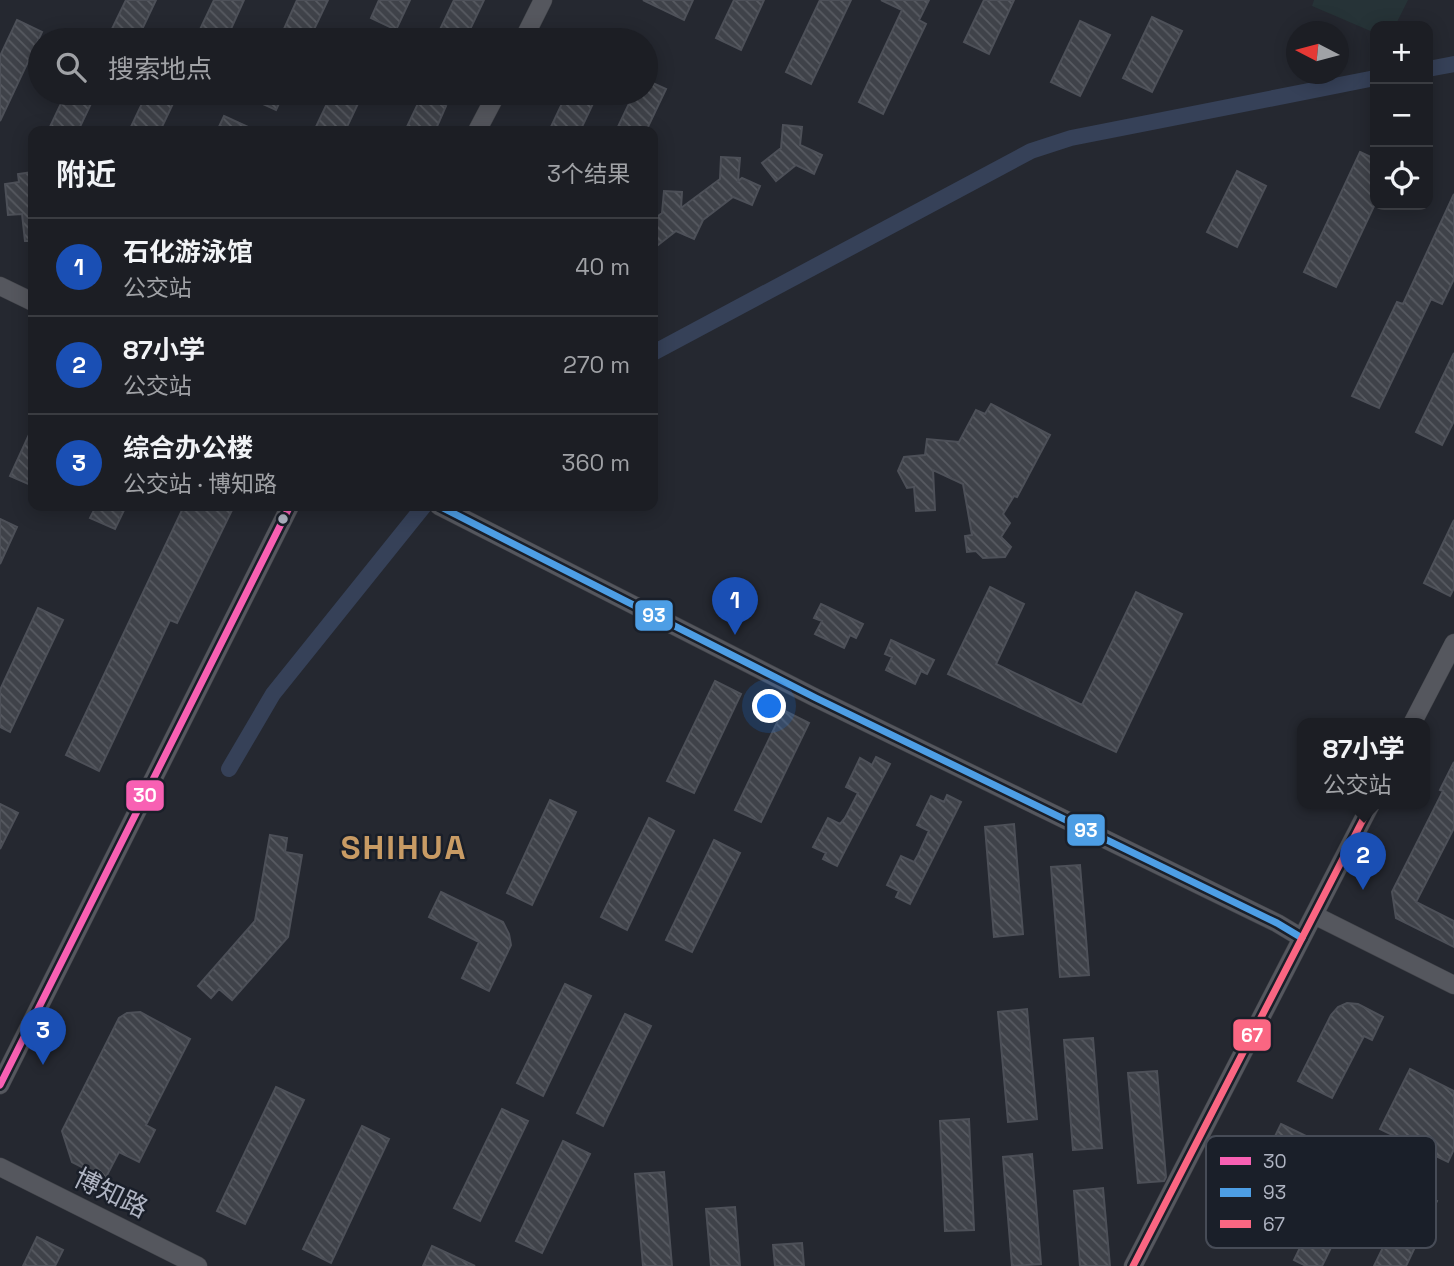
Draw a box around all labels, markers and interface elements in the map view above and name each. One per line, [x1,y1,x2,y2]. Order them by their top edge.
north arrow [1286,21,1349,84]
map controls [1370,21,1433,210]
button: + [1370,21,1433,84]
search box [28,28,658,105]
icon: search [52,48,90,86]
text: 搜索地点 [108,52,212,86]
button: − [1370,84,1433,147]
button: locate [1370,147,1433,210]
text: 附近 [56,155,116,194]
text: 3个结果 [547,159,630,189]
text: 石化游泳馆 [123,235,253,269]
text: 1 [74,252,84,282]
text: 40 m [575,252,630,282]
text: 公交站 [123,273,192,303]
text: 87小学 [123,333,205,367]
text: 2 [72,350,86,380]
text: 270 m [563,350,630,380]
text: 公交站 [123,371,192,401]
text: 综合办公楼 [123,431,253,465]
text: 3 [72,448,86,478]
text: 360 m [562,448,630,478]
text: 公交站 · 博知路 [123,469,277,499]
unlabelled marker [276,512,290,526]
pin: 1 [712,577,758,635]
line badge: 93 [634,599,674,632]
text: 93 [642,603,666,628]
your location [752,689,786,723]
popup [1297,718,1430,809]
text: 87小学 [1323,732,1404,766]
text: 公交站 [1323,770,1392,800]
line badge: 30 [125,779,165,812]
text: 30 [133,783,157,808]
line badge: 93 [1066,813,1106,847]
text: 93 [1074,818,1098,843]
district label: SHIHUA [341,827,467,869]
pin: 2 [1340,832,1386,890]
pin: 3 [20,1007,66,1065]
line badge: 67 [1232,1018,1272,1052]
text: 67 [1241,1023,1263,1048]
legend [1206,1136,1436,1248]
text: 30 [1263,1149,1287,1174]
street label: 博知路 [68,1161,154,1225]
text: 93 [1263,1180,1286,1205]
text: 67 [1263,1212,1285,1237]

